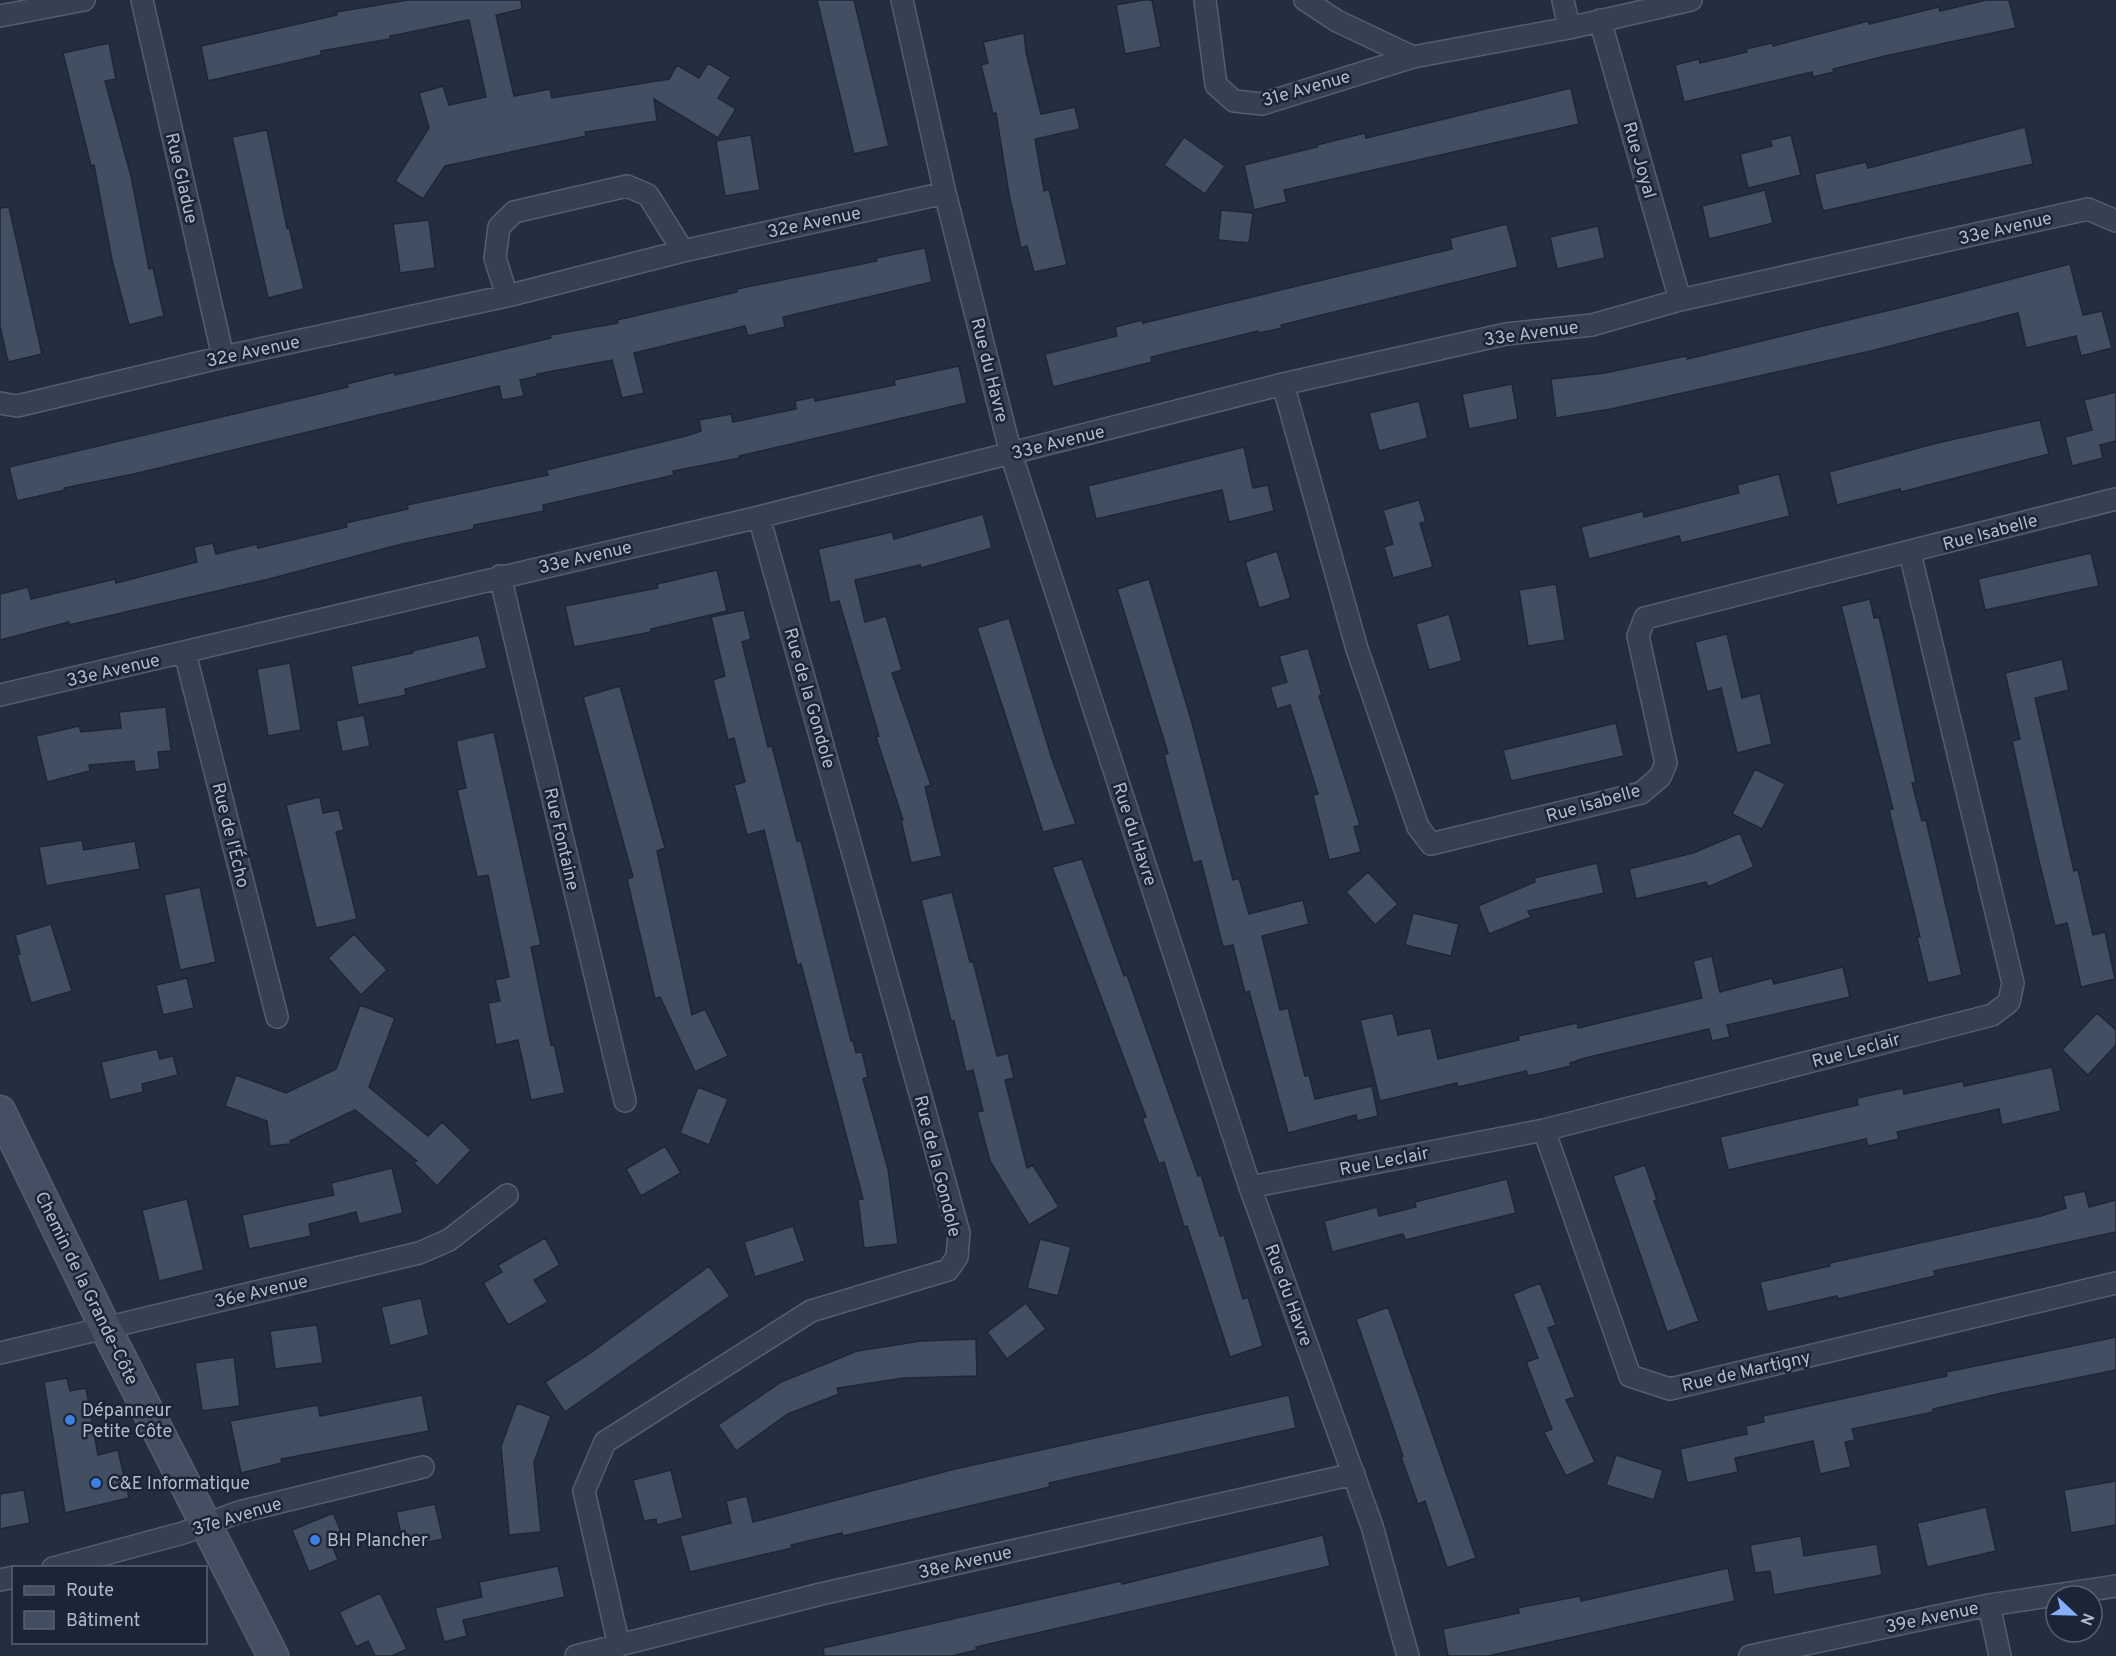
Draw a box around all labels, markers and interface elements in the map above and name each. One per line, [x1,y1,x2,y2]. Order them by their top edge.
street label: 31e Avenue [1260,66,1353,113]
street label: Rue Joyal [1617,119,1660,201]
street label: Rue Gladue [159,131,202,226]
street label: 32e Avenue [766,202,863,245]
street label: 33e Avenue [1956,208,2054,251]
street label: Rue du Havre [964,316,1013,425]
street label: 33e Avenue [1482,316,1580,352]
street label: 32e Avenue [205,331,302,374]
street label: 33e Avenue [1009,421,1107,466]
street label: Rue Isabelle [1940,510,2040,557]
street label: 33e Avenue [536,537,634,580]
street label: Rue de la Gondole [777,625,840,771]
street label: 33e Avenue [64,650,162,693]
street label: Rue de l'Écho [205,780,256,890]
street label: Rue du Havre [1106,780,1161,889]
street label: Rue Isabelle [1543,780,1643,829]
street label: Rue Fontaine [538,786,584,893]
street label: Rue Leclair [1810,1029,1903,1074]
street label: Rue de la Gondole [908,1093,965,1240]
street label: Rue Leclair [1338,1143,1431,1182]
street label: Chemin de la Grande-Côte [29,1188,143,1389]
street label: Rue du Havre [1258,1241,1317,1350]
street label: 36e Avenue [212,1271,310,1314]
street label: Rue de Martigny [1680,1346,1813,1398]
place label: Dépanneur Petite Côte [82,1400,172,1444]
marker: Dépanneur Petite Côte [63,1413,77,1427]
place label: C&E Informatique [108,1473,250,1496]
marker: C&E Informatique [89,1476,103,1490]
street label: 37e Avenue [190,1493,285,1542]
place label: BH Plancher [327,1530,428,1553]
marker: BH Plancher [308,1533,322,1547]
street label: 38e Avenue [916,1542,1014,1585]
legend [12,1566,207,1644]
text: Route [66,1580,114,1603]
north arrow [2044,1584,2104,1644]
street label: 39e Avenue [1884,1597,1981,1640]
text: Bâtiment [66,1610,140,1633]
text: N [2075,1610,2097,1628]

